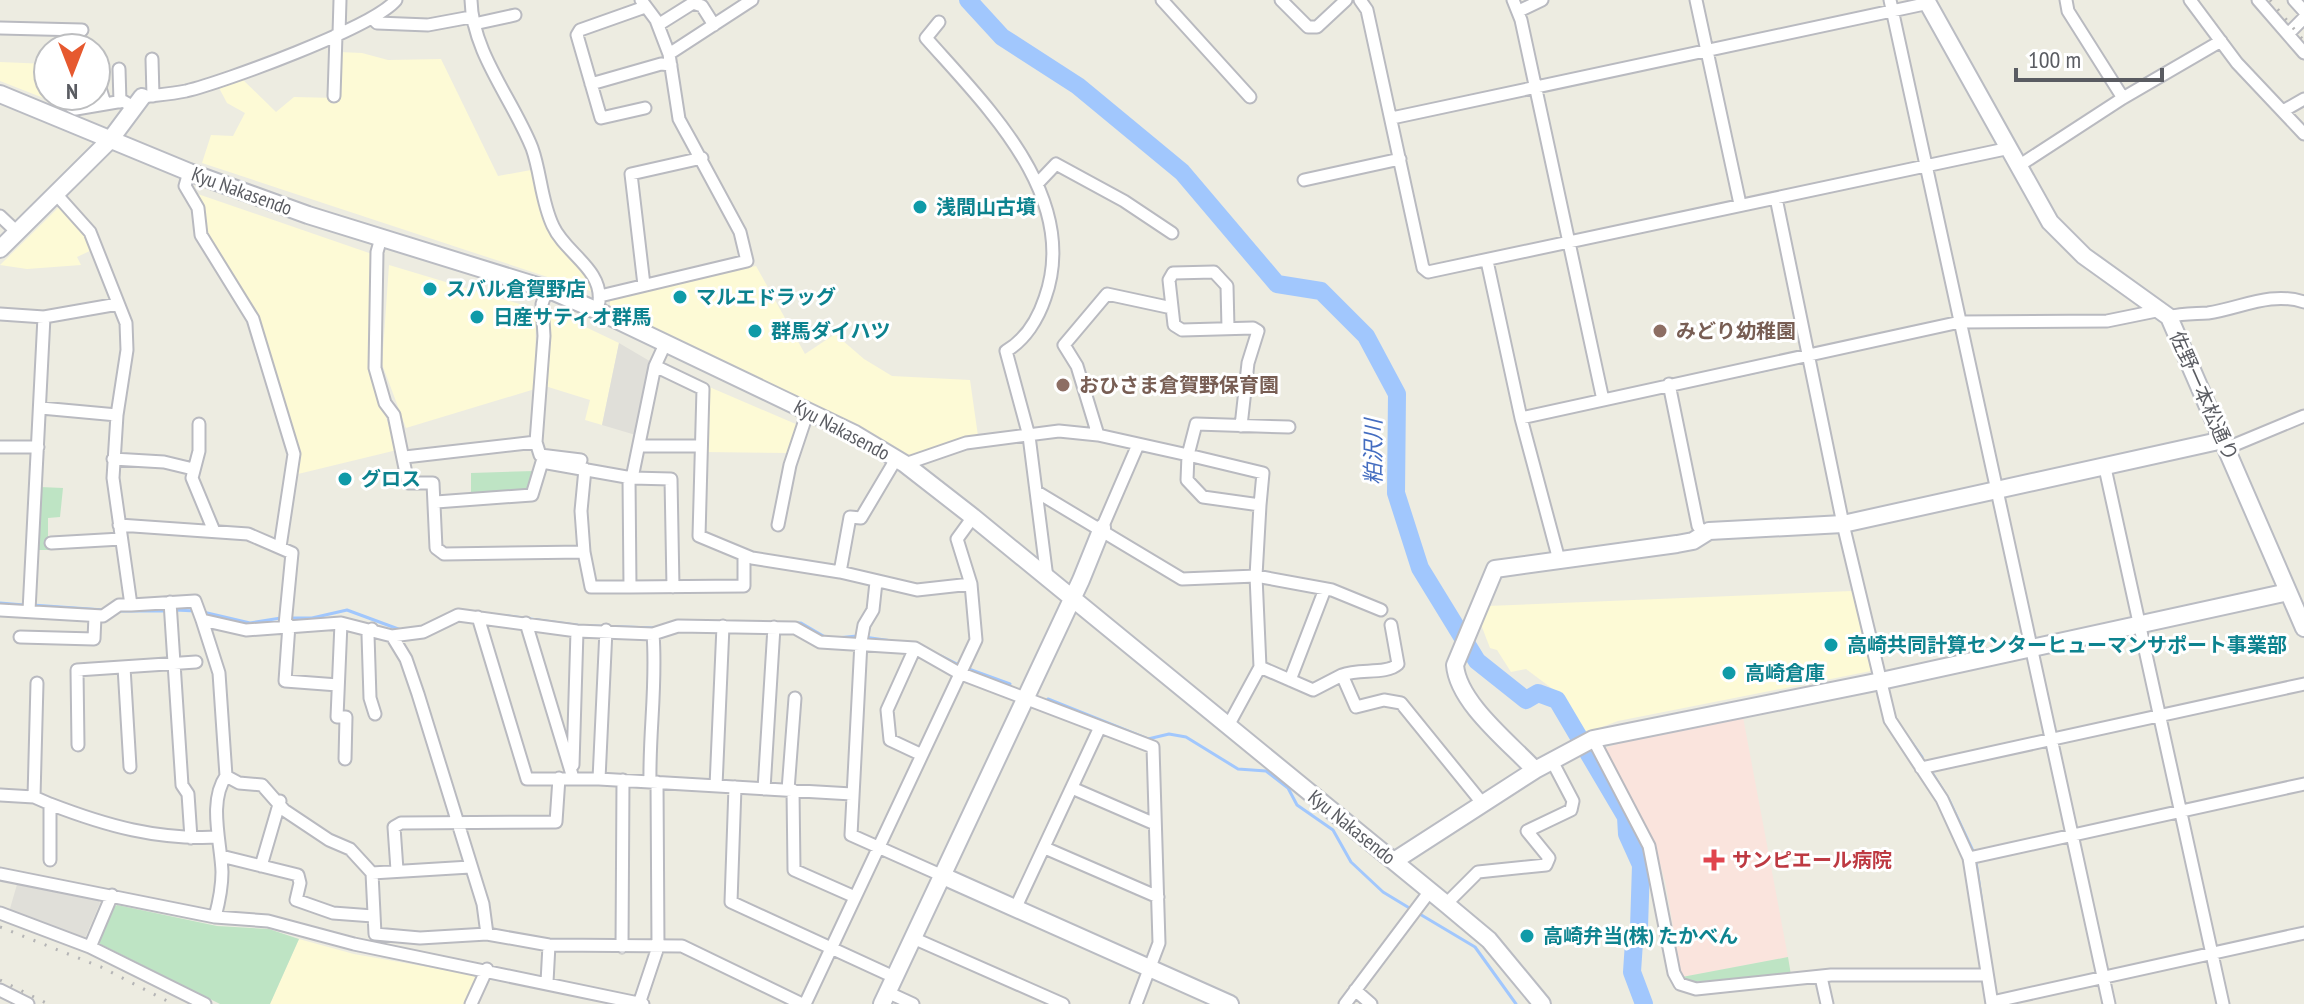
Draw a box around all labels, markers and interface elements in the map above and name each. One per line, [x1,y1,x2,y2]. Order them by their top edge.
north arrow [32,32,112,112]
scale bar [2016,32,2162,82]
text: 100 m [2028,44,2081,75]
text: N [66,78,78,106]
street label: Kyu Nakasendo [188,161,296,221]
place label: 浅間山古墳 [936,194,1036,220]
marker: 浅間山古墳 [911,198,929,216]
place label: スバル倉賀野店 [446,276,586,302]
marker: スバル倉賀野店 [421,280,439,298]
place label: マルエドラッグ [696,284,836,310]
marker: マルエドラッグ [671,288,689,306]
place label: 日産サティオ群馬 [493,304,652,330]
marker: 日産サティオ群馬 [468,308,486,326]
place label: 群馬ダイハツ [771,318,891,344]
place label: みどり幼稚園 [1676,318,1796,344]
marker: 群馬ダイハツ [746,322,764,340]
marker: みどり幼稚園 [1651,322,1669,340]
street label: 佐野一本松通り [2164,327,2244,465]
place label: おひさま倉賀野保育園 [1079,372,1279,398]
marker: おひさま倉賀野保育園 [1054,376,1072,394]
street label: Kyu Nakasendo [790,394,894,466]
water label: 粕沢川 [1359,417,1387,485]
place label: グロス [361,466,421,492]
marker: グロス [336,470,354,488]
place label: 高崎共同計算センターヒューマンサポート事業部 [1847,632,2287,658]
marker: 高崎共同計算センターヒューマンサポート事業部 [1822,636,1840,654]
place label: 高崎倉庫 [1745,660,1825,686]
marker: 高崎倉庫 [1720,664,1738,682]
street label: Kyu Nakasendo [1303,784,1401,870]
place label: サンピエール病院 [1732,847,1892,873]
marker: サンピエール病院 [1703,849,1725,871]
place label: 高崎弁当(株) たかべん [1543,923,1738,949]
marker: 高崎弁当(株) たかべん [1518,927,1536,945]

